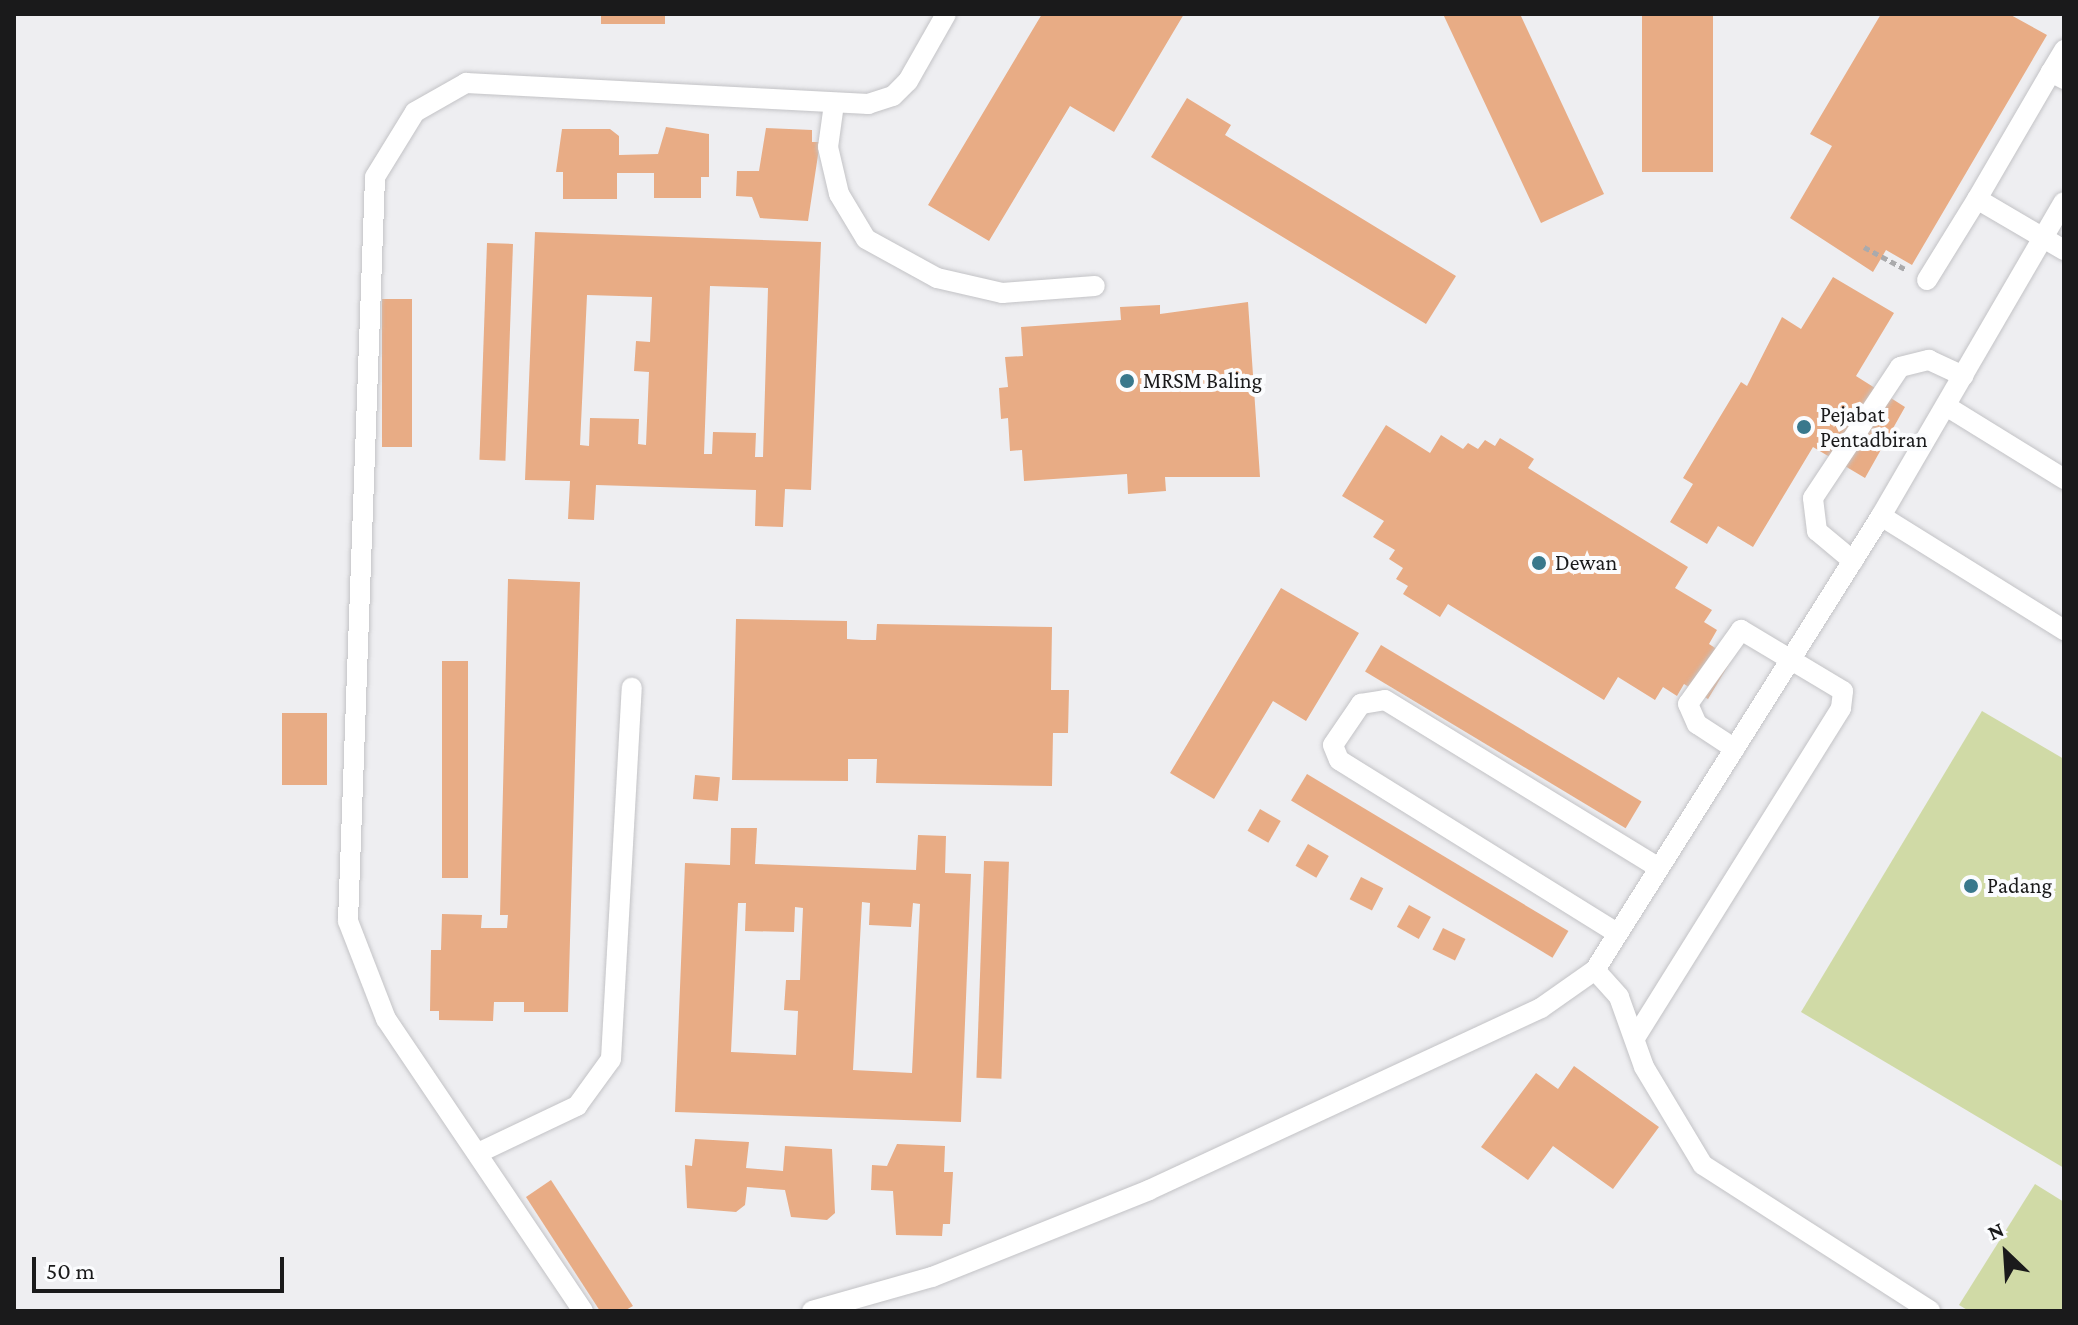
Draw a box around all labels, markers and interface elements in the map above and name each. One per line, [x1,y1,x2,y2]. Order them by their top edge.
place label: MRSM Baling [1143,368,1262,394]
marker: MRSM Baling [1118,372,1136,390]
place label: Pejabat Pentadbiran [1820,401,1927,452]
marker: Pejabat Pentadbiran [1795,418,1813,436]
place label: Dewan [1555,550,1617,576]
marker: Dewan [1530,554,1548,572]
place label: Padang [1987,873,2052,899]
marker: Padang [1962,877,1980,895]
north arrow [1966,1213,2046,1293]
text: N [1984,1216,2008,1245]
scale bar [36,1241,288,1291]
text: 50 m [46,1257,95,1284]

